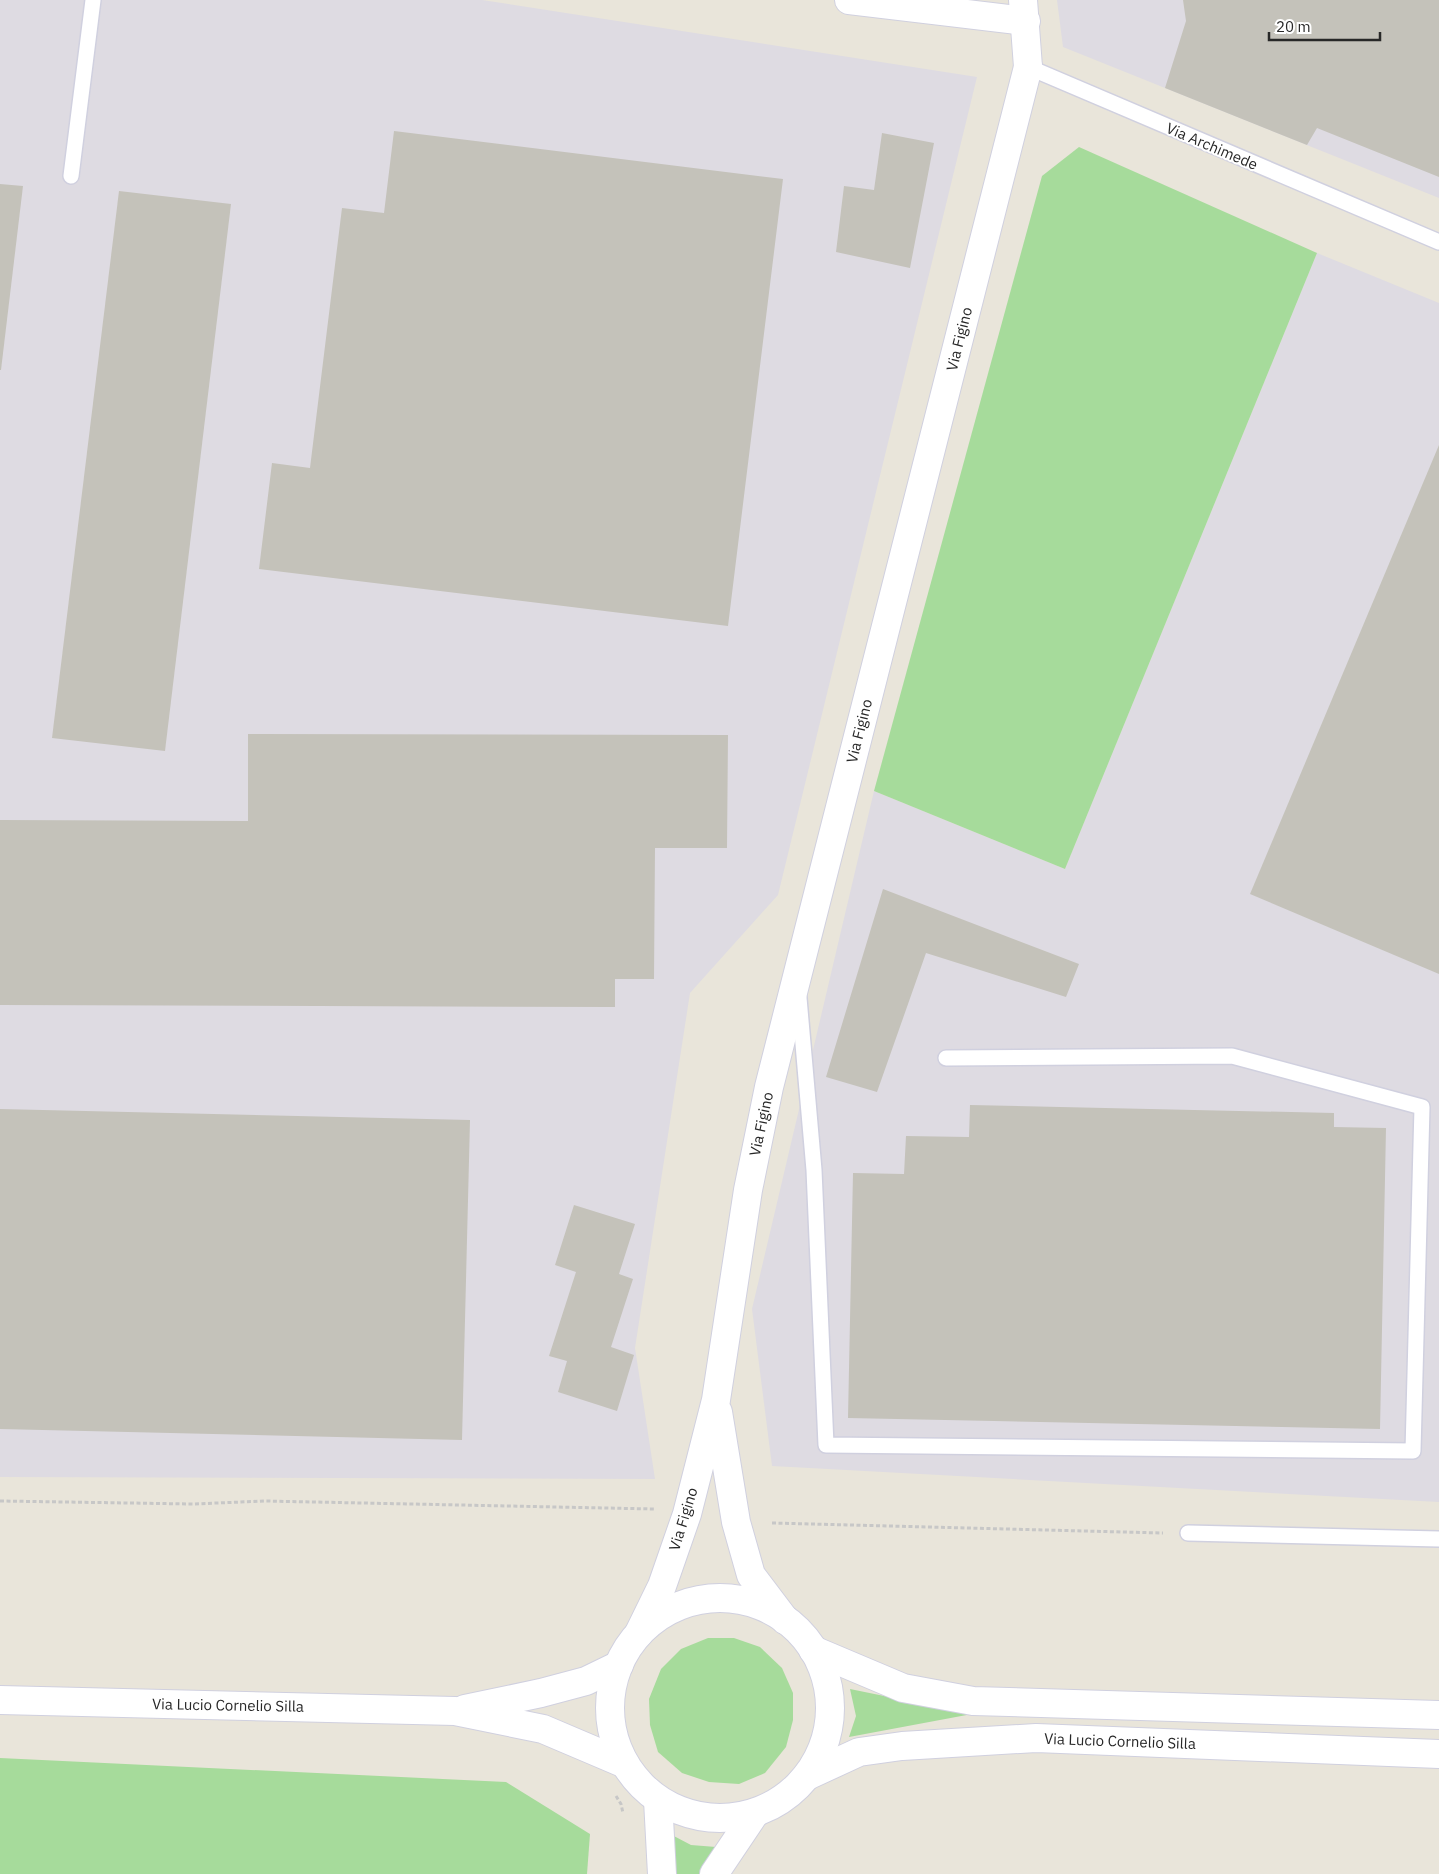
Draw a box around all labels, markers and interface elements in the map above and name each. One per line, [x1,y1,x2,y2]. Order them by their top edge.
scale bar [1269,10,1380,42]
text: 20 m [1276,17,1311,36]
street label: Via Archimede [1163,118,1261,174]
street label: Via Figino [942,305,976,373]
street label: Via Figino [842,697,876,765]
street label: Via Figino [745,1090,777,1158]
street label: Via Figino [664,1485,702,1553]
street label: Via Lucio Cornelio Silla [152,1694,304,1716]
street label: Via Lucio Cornelio Silla [1044,1729,1196,1753]

